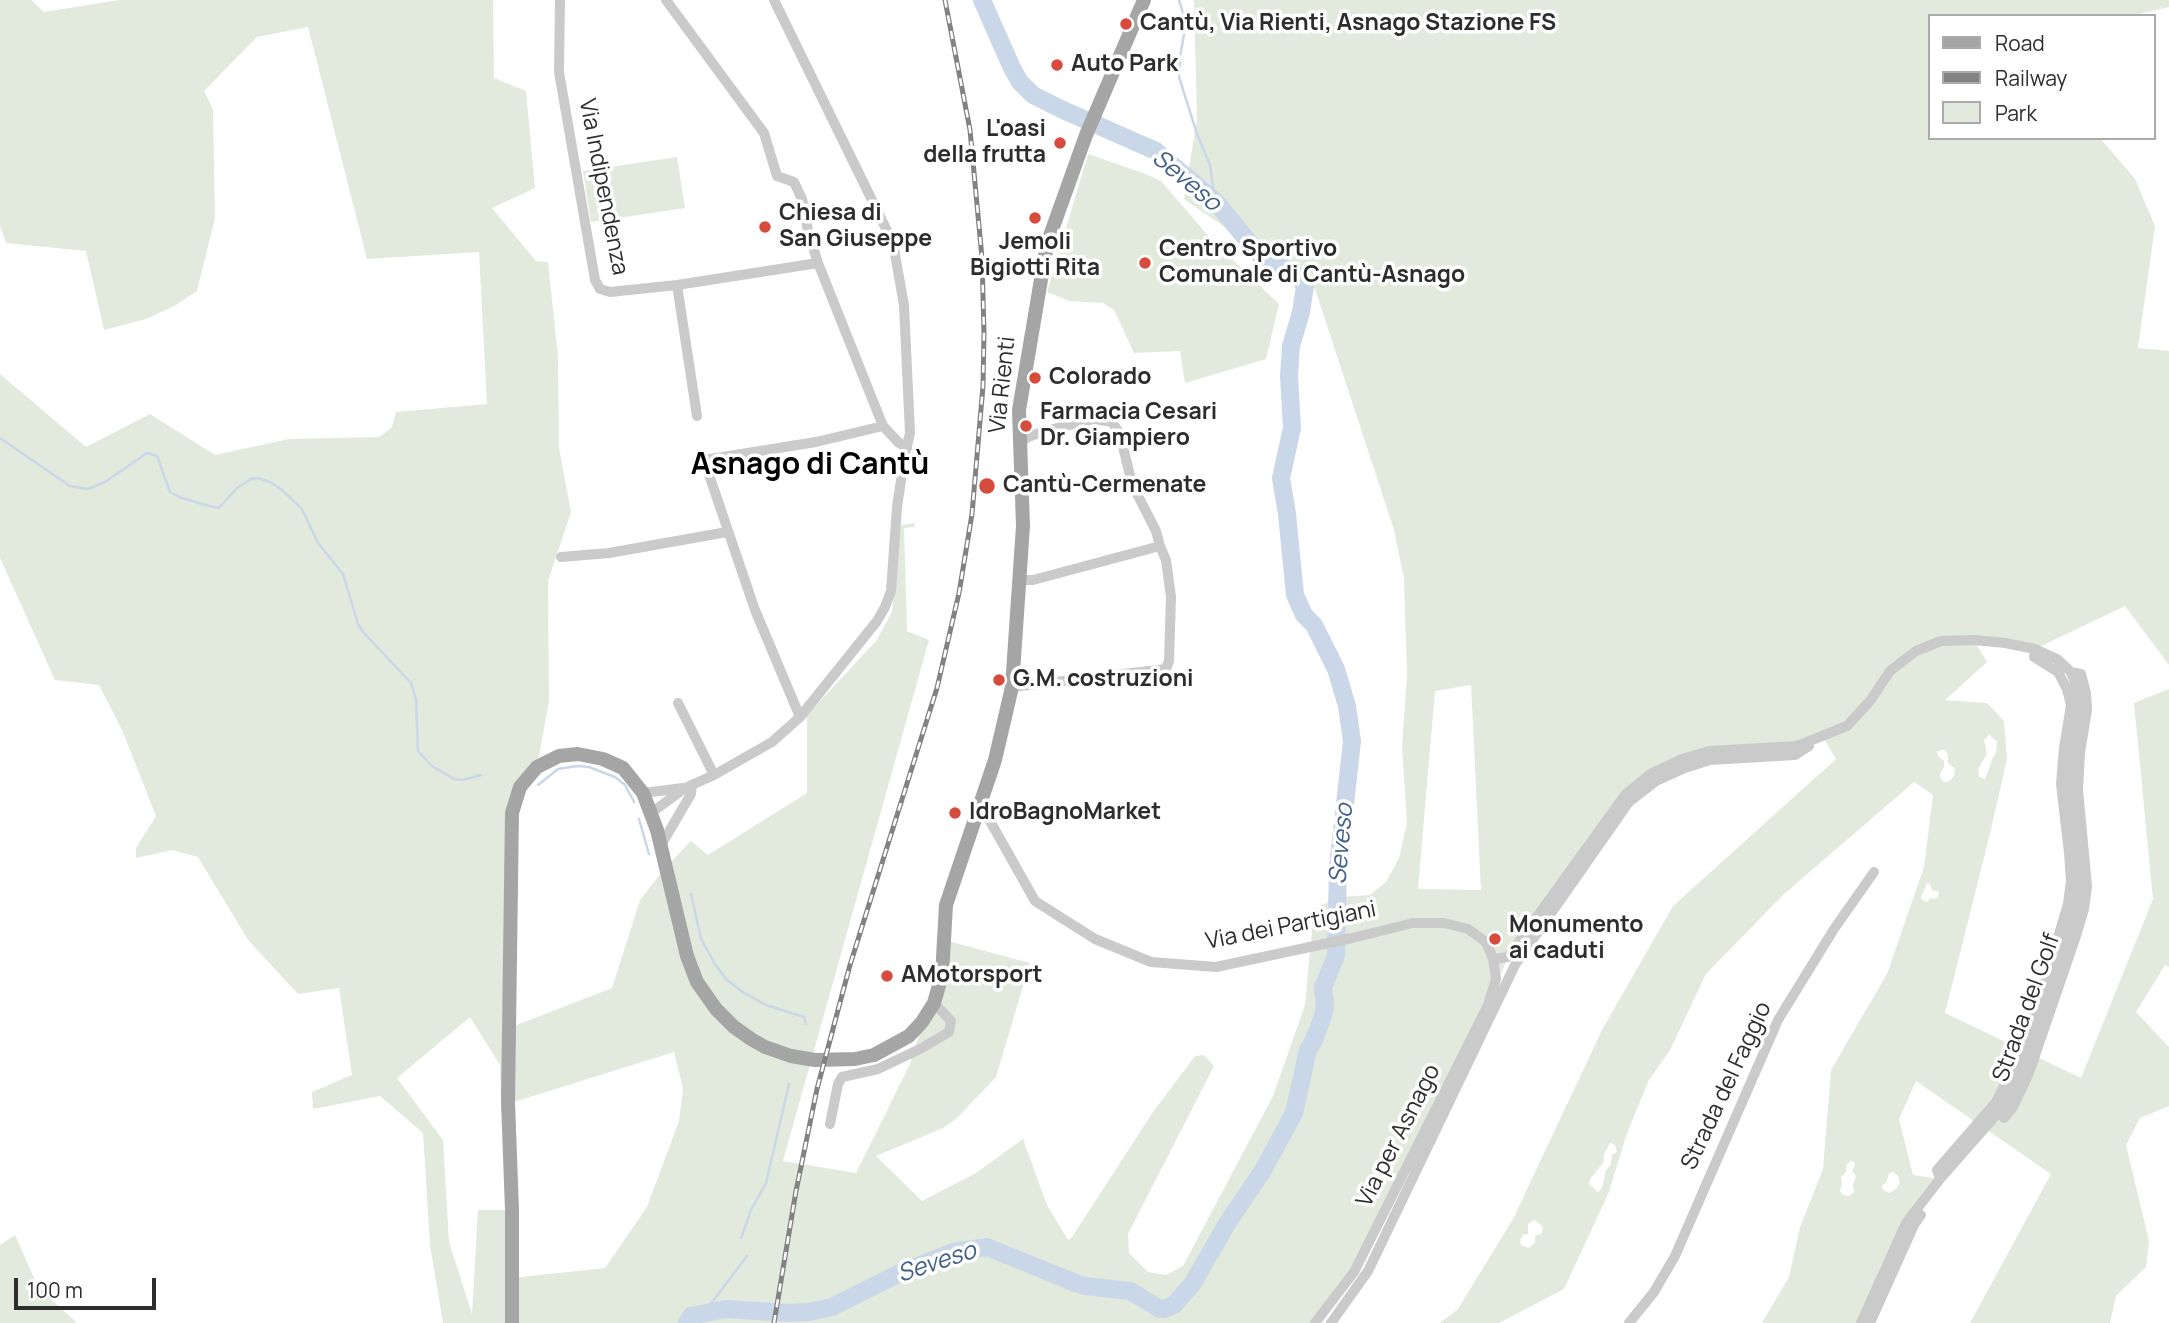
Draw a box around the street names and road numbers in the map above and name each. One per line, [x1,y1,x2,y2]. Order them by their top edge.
street label: Via Indipendenza [572,96,634,278]
street label: Via Rienti [984,335,1022,435]
street label: Via dei Partigiani [1203,896,1379,956]
street label: Strada del Golf [1987,930,2067,1086]
street label: Strada del Faggio [1676,998,1778,1174]
street label: Via per Asnago [1351,1060,1447,1212]

